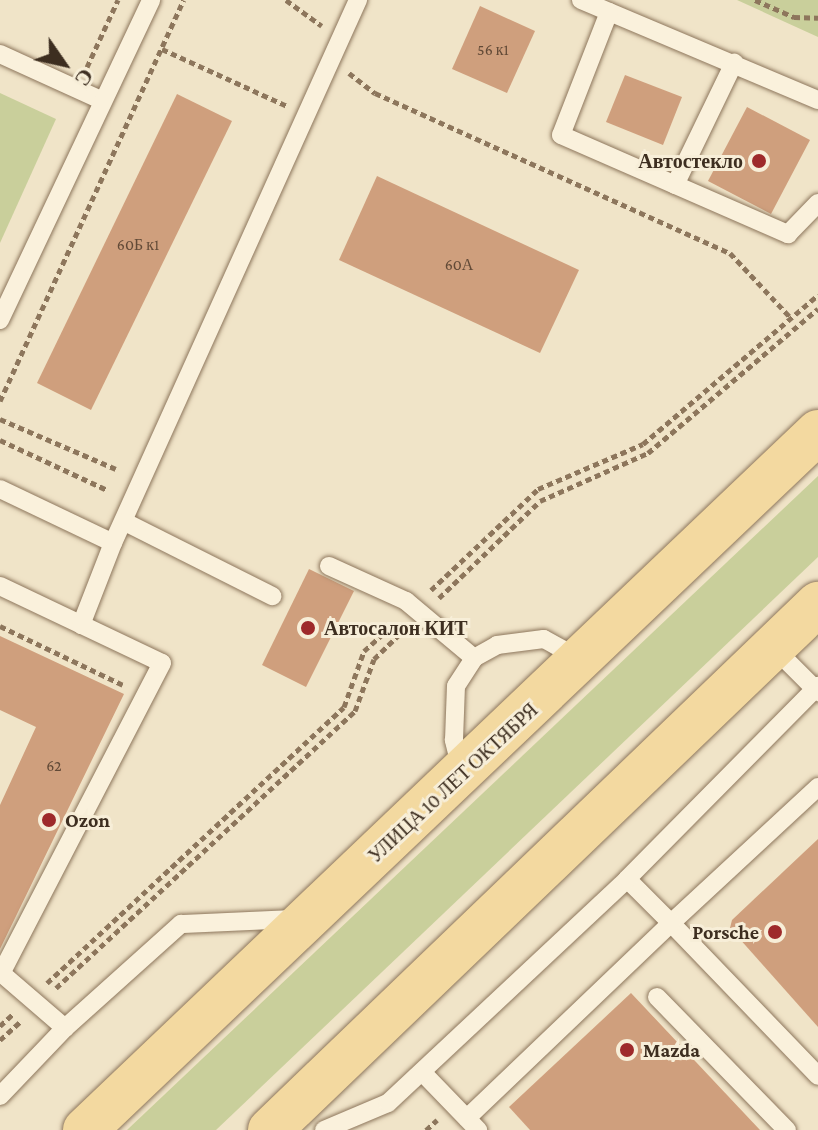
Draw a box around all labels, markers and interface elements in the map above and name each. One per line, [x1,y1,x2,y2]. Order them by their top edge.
north arrow [24,24,104,104]
house number: 56 к1 [477,40,509,60]
text: С [70,64,99,91]
place label: Автостекло [638,149,743,173]
marker: Автостекло [750,152,768,170]
house number: 60Б к1 [117,235,159,255]
house number: 60А [445,255,473,275]
place label: Автосалон КИТ [324,616,468,640]
marker: Автосалон КИТ [299,619,317,637]
street label: УЛИЦА 10 ЛЕТ ОКТЯБРЯ [363,698,543,868]
house number: 62 [46,756,62,776]
place label: Ozon [65,808,110,832]
marker: Ozon [40,811,58,829]
place label: Porsche [692,920,759,944]
marker: Porsche [766,923,784,941]
place label: Mazda [643,1038,700,1062]
marker: Mazda [618,1041,636,1059]

